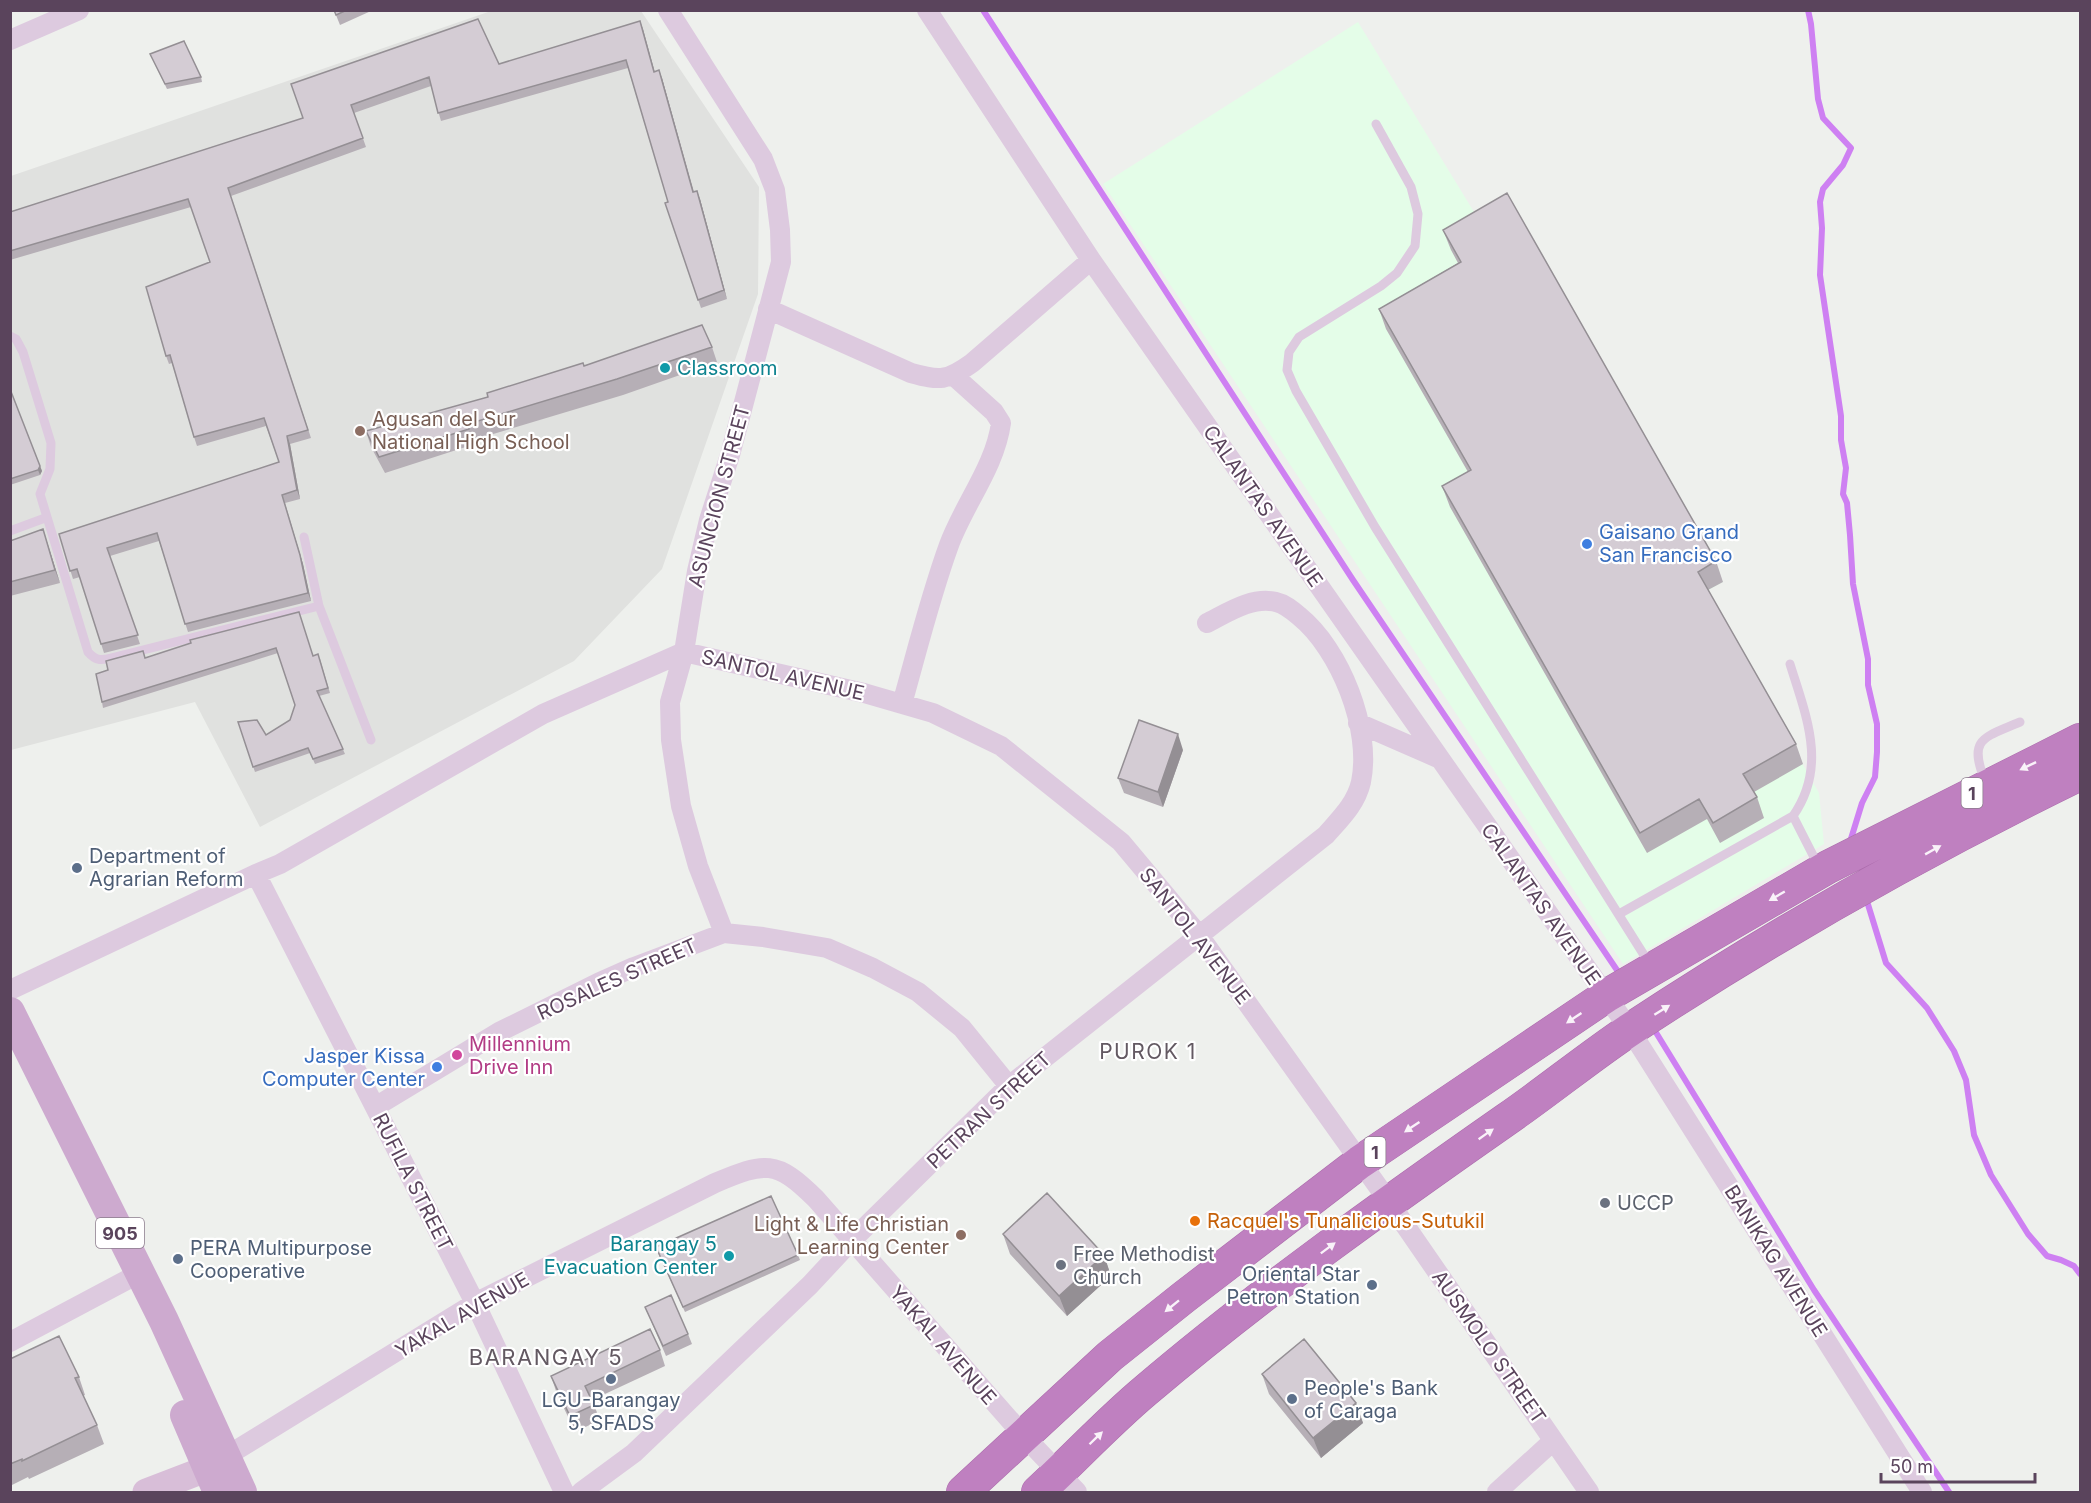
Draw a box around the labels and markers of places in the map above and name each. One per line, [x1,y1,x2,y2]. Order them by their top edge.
place label: Classroom [677,356,778,380]
marker: Classroom [658,361,672,375]
place label: Agusan del Sur National High School [372,407,570,454]
marker: Agusan del Sur National High School [353,424,367,438]
place label: Gaisano Grand San Francisco [1599,520,1739,567]
marker: Gaisano Grand San Francisco [1580,537,1594,551]
place label: Department of Agrarian Reform [89,844,244,891]
marker: Department of Agrarian Reform [70,861,84,875]
place label: Millennium Drive Inn [469,1032,571,1079]
place label: Jasper Kissa Computer Center [262,1044,425,1091]
marker: Millennium Drive Inn [450,1048,464,1062]
marker: Jasper Kissa Computer Center [430,1060,444,1074]
place label: UCCP [1617,1191,1674,1215]
marker: UCCP [1598,1196,1612,1210]
place label: Racquel's Tunalicious-Sutukil [1207,1209,1485,1233]
place label: Light & Life Christian Learning Center [754,1212,949,1259]
marker: Racquel's Tunalicious-Sutukil [1188,1214,1202,1228]
marker: Light & Life Christian Learning Center [954,1228,968,1242]
place label: Barangay 5 Evacuation Center [544,1232,717,1279]
place label: PERA Multipurpose Cooperative [190,1236,372,1283]
place label: Free Methodist Church [1073,1242,1215,1289]
marker: Barangay 5 Evacuation Center [722,1249,736,1263]
marker: PERA Multipurpose Cooperative [171,1252,185,1266]
marker: Free Methodist Church [1054,1258,1068,1272]
place label: Oriental Star Petron Station [1227,1262,1360,1309]
marker: Oriental Star Petron Station [1365,1278,1379,1292]
marker: LGU-Barangay 5, SFADS [604,1372,618,1386]
place label: People's Bank of Caraga [1304,1376,1438,1423]
place label: LGU-Barangay 5, SFADS [541,1388,681,1435]
marker: People's Bank of Caraga [1285,1392,1299,1406]

